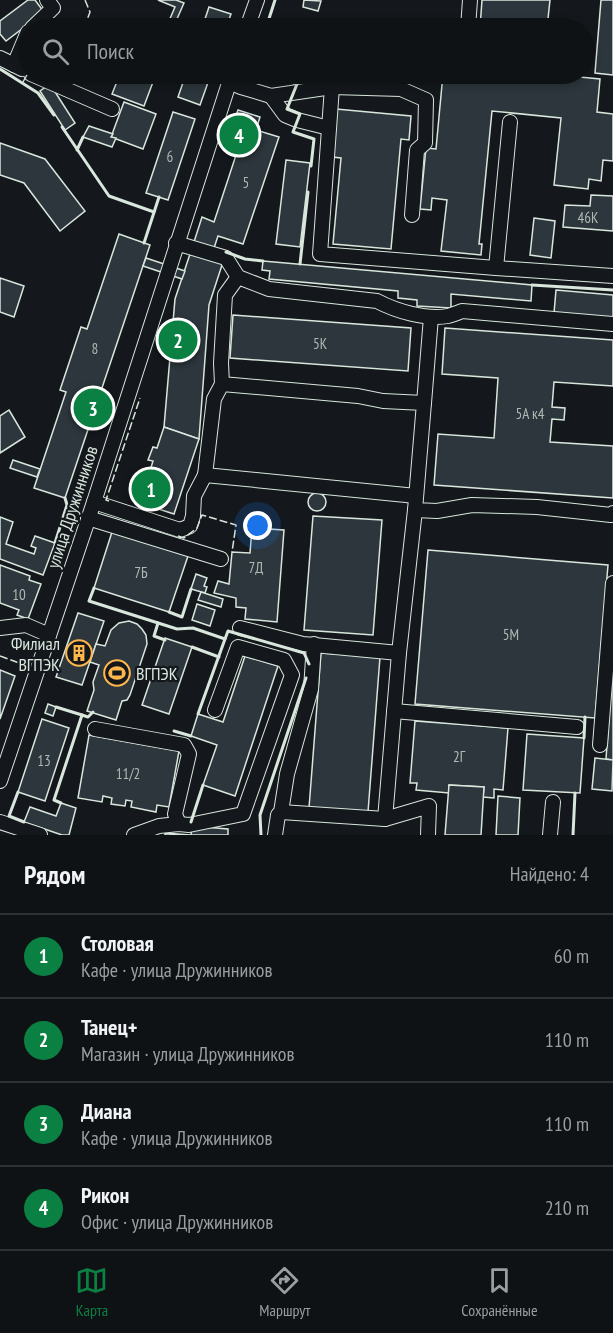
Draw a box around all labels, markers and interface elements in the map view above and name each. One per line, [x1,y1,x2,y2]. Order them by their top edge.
search box [18,18,595,84]
icon: search [39,35,72,68]
text: Поиск [87,37,134,65]
pin: 4 [220,112,258,158]
house number: 6 [167,147,174,166]
house number: 5 [243,173,249,192]
house number: 46К [578,208,599,227]
pin: 2 [158,318,198,362]
house number: 5К [313,334,328,353]
house number: 8 [92,339,98,358]
pin: 3 [74,386,112,430]
house number: 5А к4 [515,404,545,423]
street label: улица Дружинников [41,443,103,571]
pin: 1 [132,466,170,512]
your location [243,511,272,540]
house number: 7Д [249,558,263,577]
house number: 7Б [134,563,148,582]
house number: 10 [12,585,26,604]
house number: 5М [503,625,519,644]
place label: Филиал ВГПЭК [11,632,60,676]
building icon: Филиал ВГПЭК [64,638,94,668]
sports icon: ВГПЭК [102,658,132,688]
place label: ВГПЭК [136,662,178,685]
house number: 2Г [453,747,466,766]
house number: 13 [37,751,51,770]
house number: 11/2 [116,764,140,783]
text: Рядом [24,858,85,891]
text: Найдено: 4 [510,861,589,887]
text: Столовая [81,929,154,957]
text: 1 [39,943,48,969]
text: 60 m [554,943,589,969]
text: Кафе · улица Дружинников [81,957,272,983]
text: Танец+ [81,1013,137,1041]
text: 2 [39,1027,48,1053]
text: 110 m [545,1027,589,1053]
text: Магазин · улица Дружинников [81,1041,294,1067]
text: Диана [81,1097,132,1125]
text: 3 [39,1111,48,1137]
text: 110 m [545,1111,589,1137]
text: Кафе · улица Дружинников [81,1125,272,1151]
text: Рикон [81,1181,129,1209]
text: 4 [39,1195,48,1221]
text: 210 m [545,1195,589,1221]
text: Офис · улица Дружинников [81,1209,273,1235]
tab: Карта [75,1264,108,1320]
tab: Маршрут [259,1264,310,1320]
tab: Сохранённые [461,1264,538,1320]

